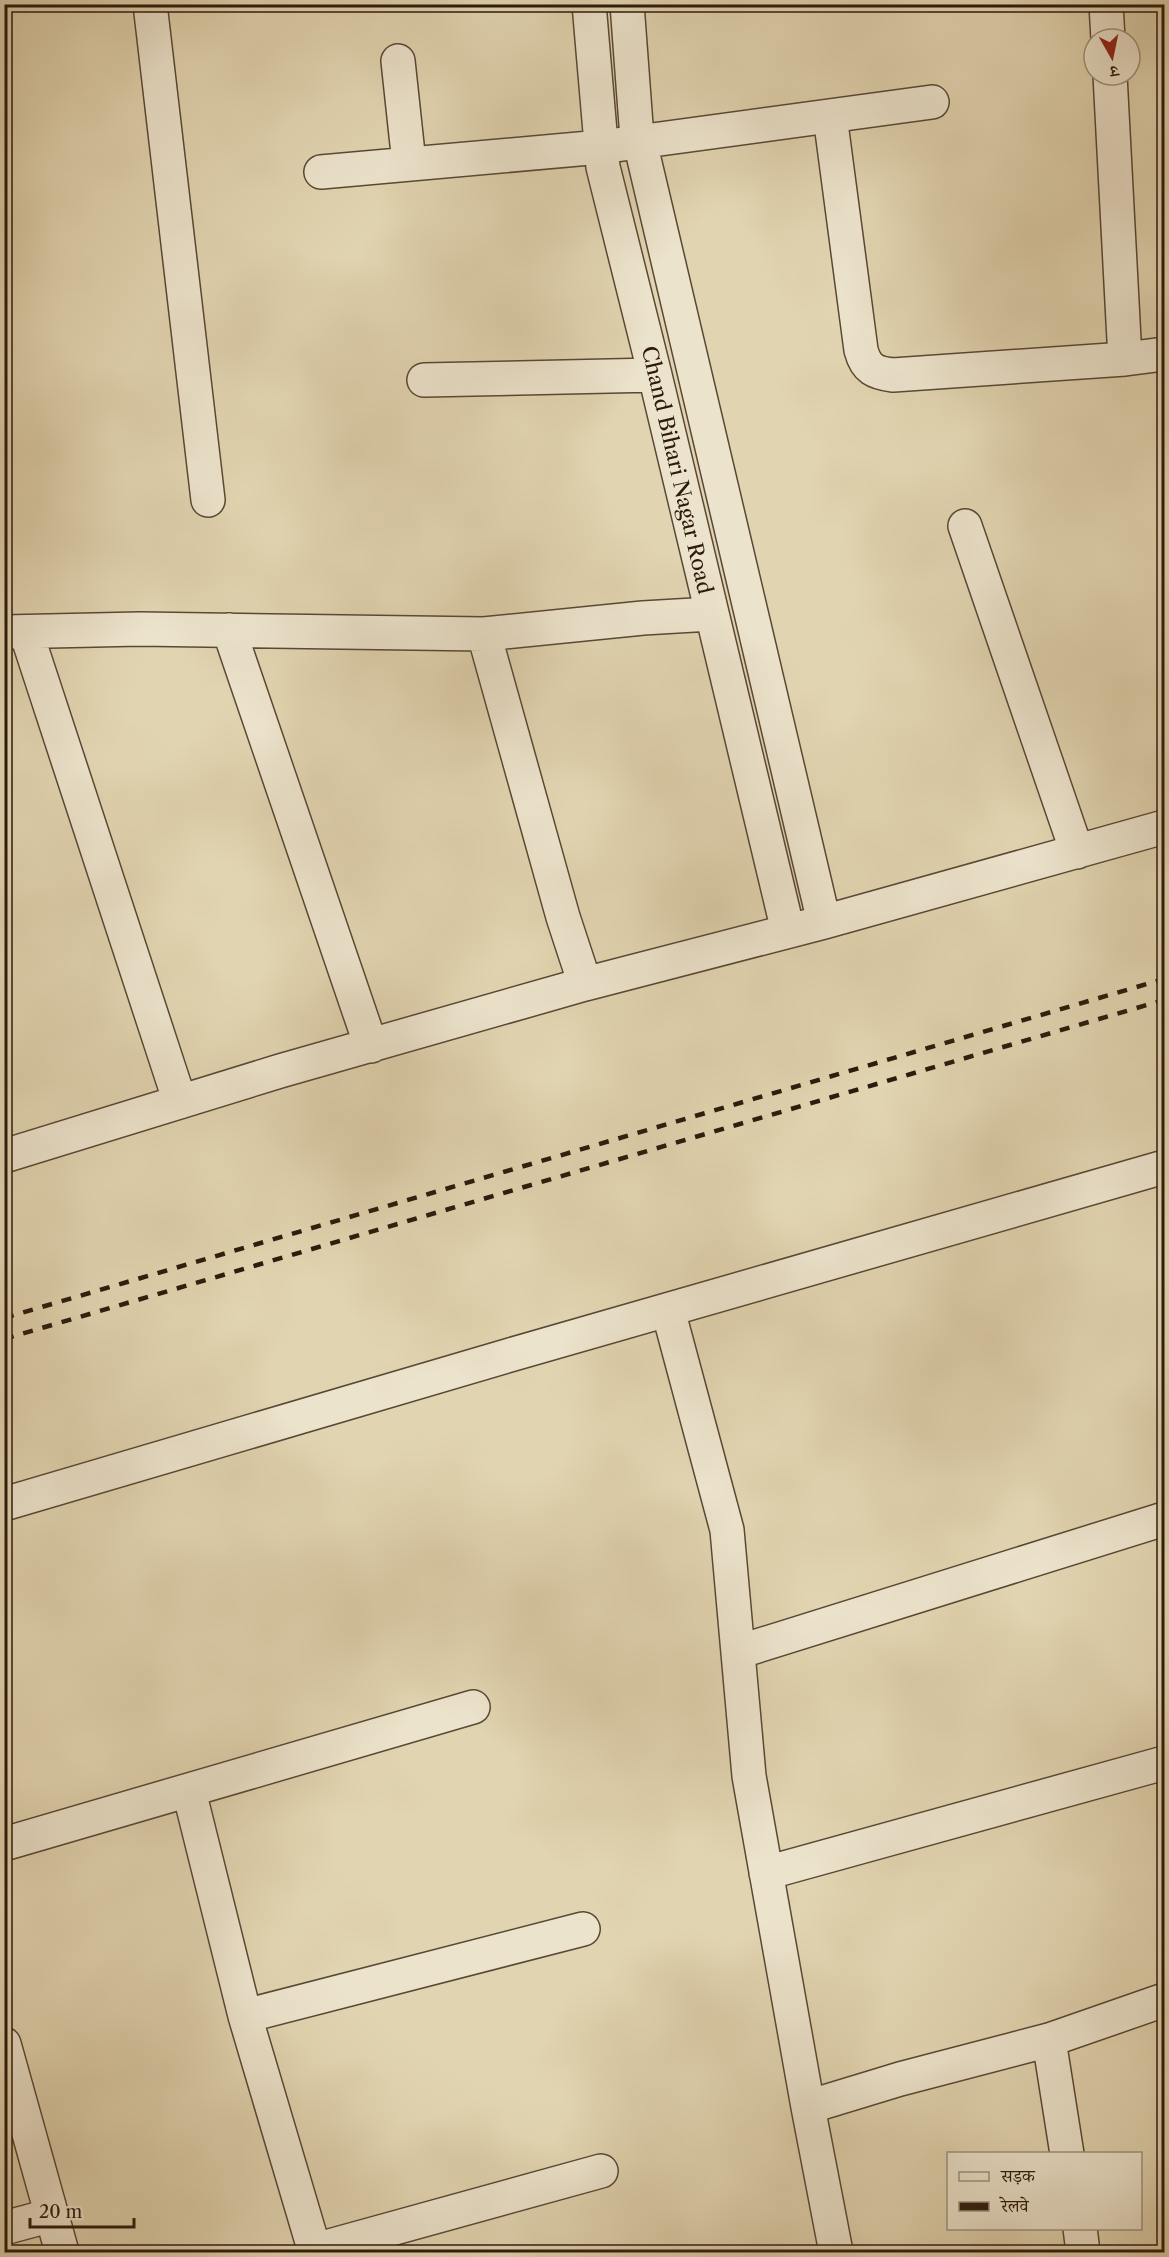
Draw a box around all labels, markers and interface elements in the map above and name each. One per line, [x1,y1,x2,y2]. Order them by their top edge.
north arrow [1082,27,1142,87]
text: उ [1107,61,1121,83]
street label: Chand Bihari Nagar Road [637,343,718,597]
legend [947,2152,1142,2230]
text: सड़क [1000,2165,1036,2187]
scale bar [30,2191,134,2229]
text: रेलवे [999,2195,1030,2217]
text: 20 m [39,2201,83,2223]

